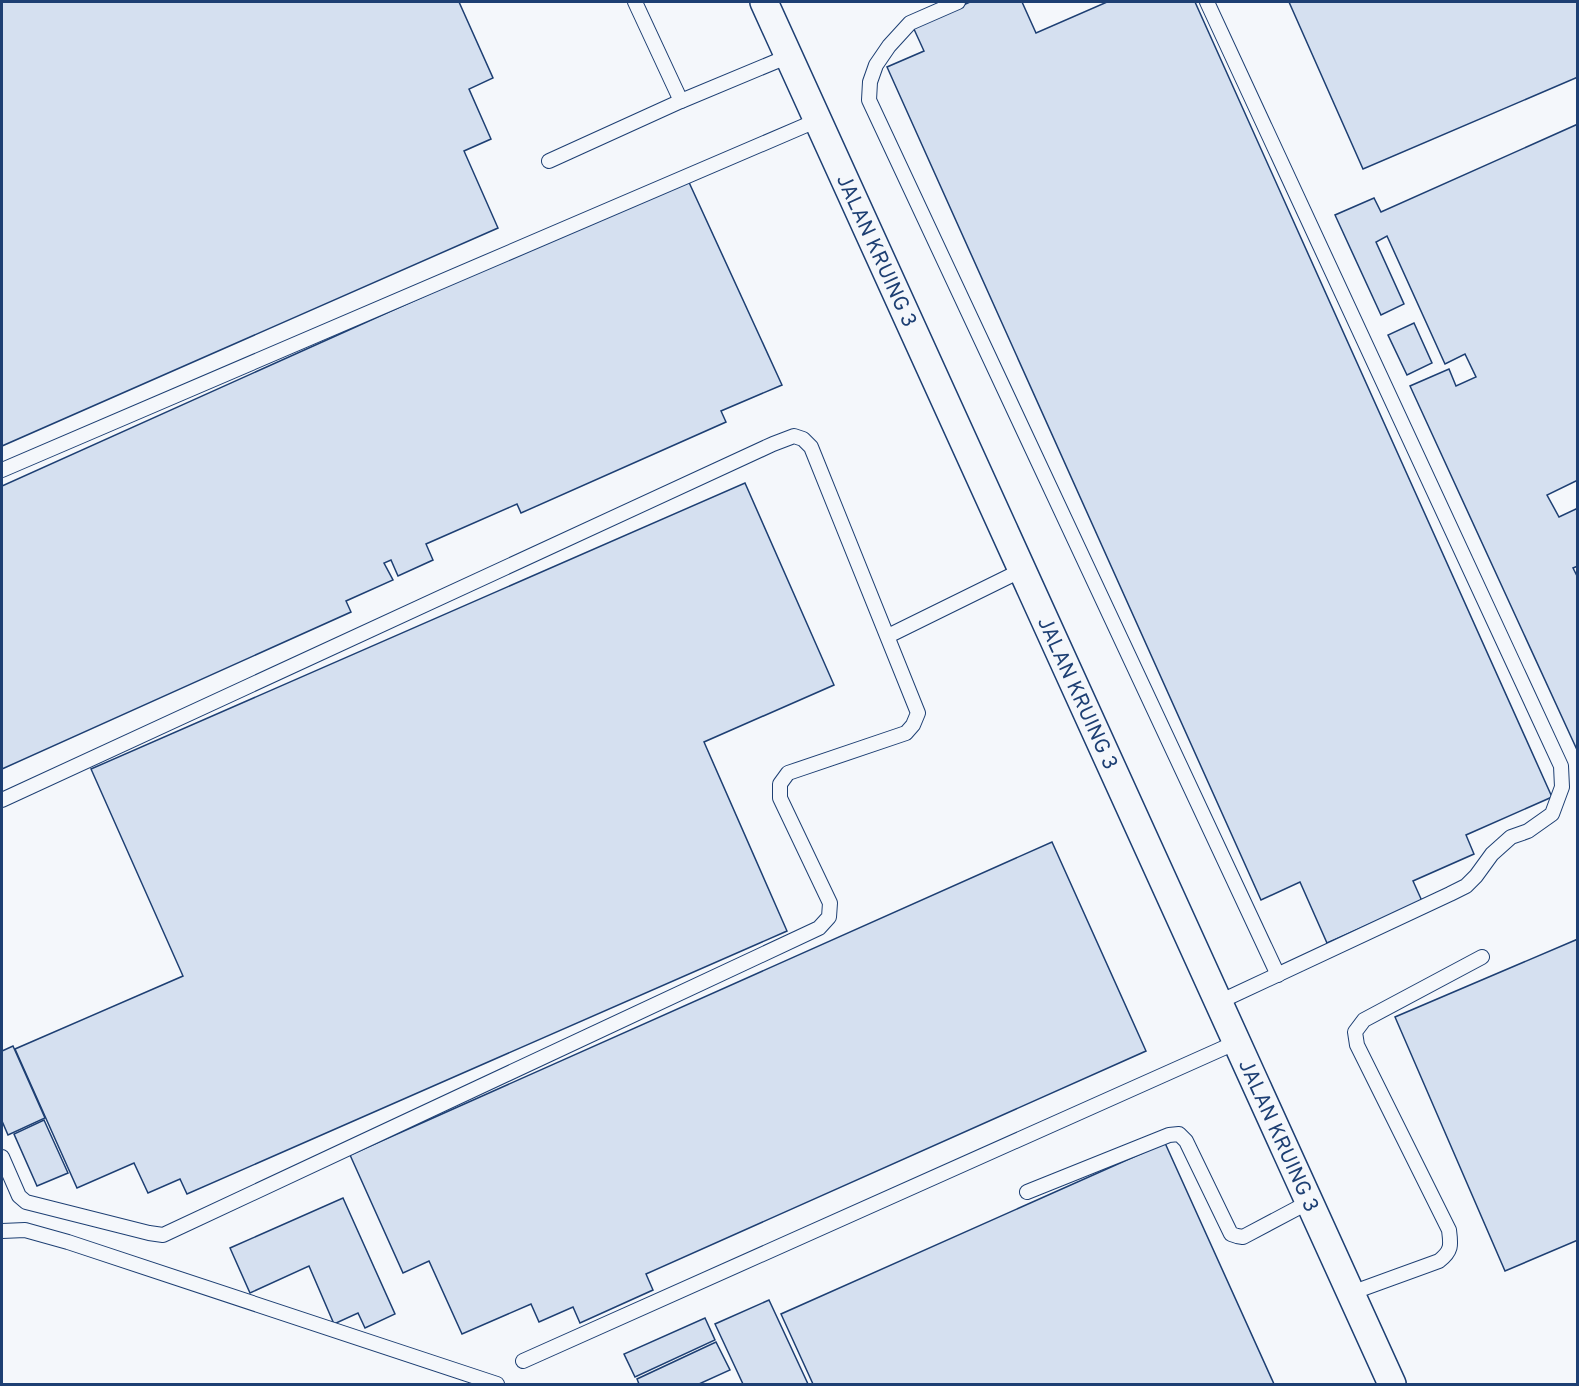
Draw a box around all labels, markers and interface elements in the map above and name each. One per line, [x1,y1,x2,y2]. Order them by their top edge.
street label: JALAN KRUING 3 [829,170,922,332]
street label: JALAN KRUING 3 [1030,613,1123,774]
street label: JALAN KRUING 3 [1231,1055,1324,1217]

